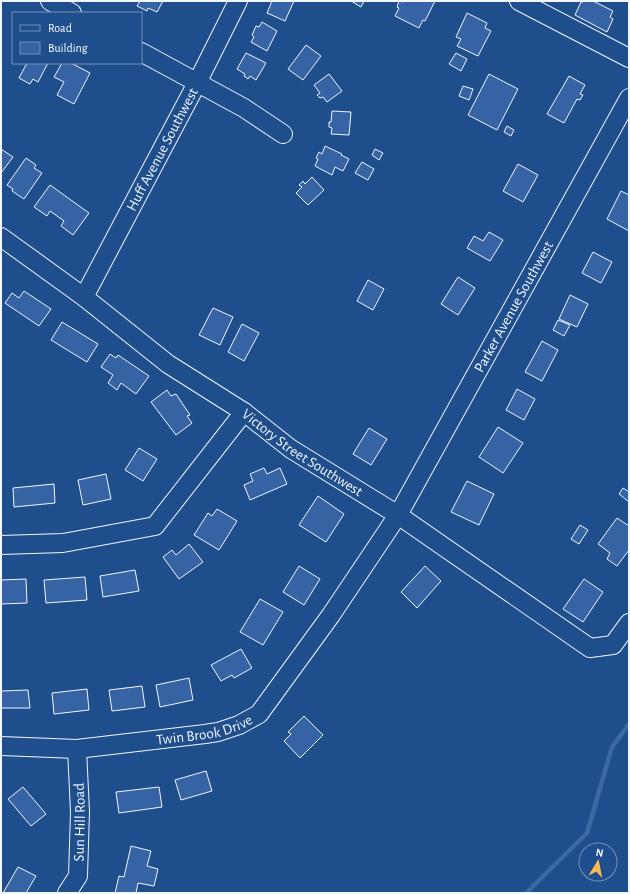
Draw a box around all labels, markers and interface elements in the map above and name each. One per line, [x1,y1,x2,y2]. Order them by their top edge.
legend [12,12,142,64]
text: Road [48,22,72,34]
text: Building [48,42,88,54]
street label: Huff Avenue Southwest [124,85,201,214]
street label: Parker Avenue Southwest [472,239,556,375]
street label: Victory Street Southwest [239,406,365,499]
street label: Twin Brook Drive [155,712,255,748]
street label: Sun Hill Road [71,782,88,862]
north arrow [578,842,618,882]
text: N [595,847,604,859]

